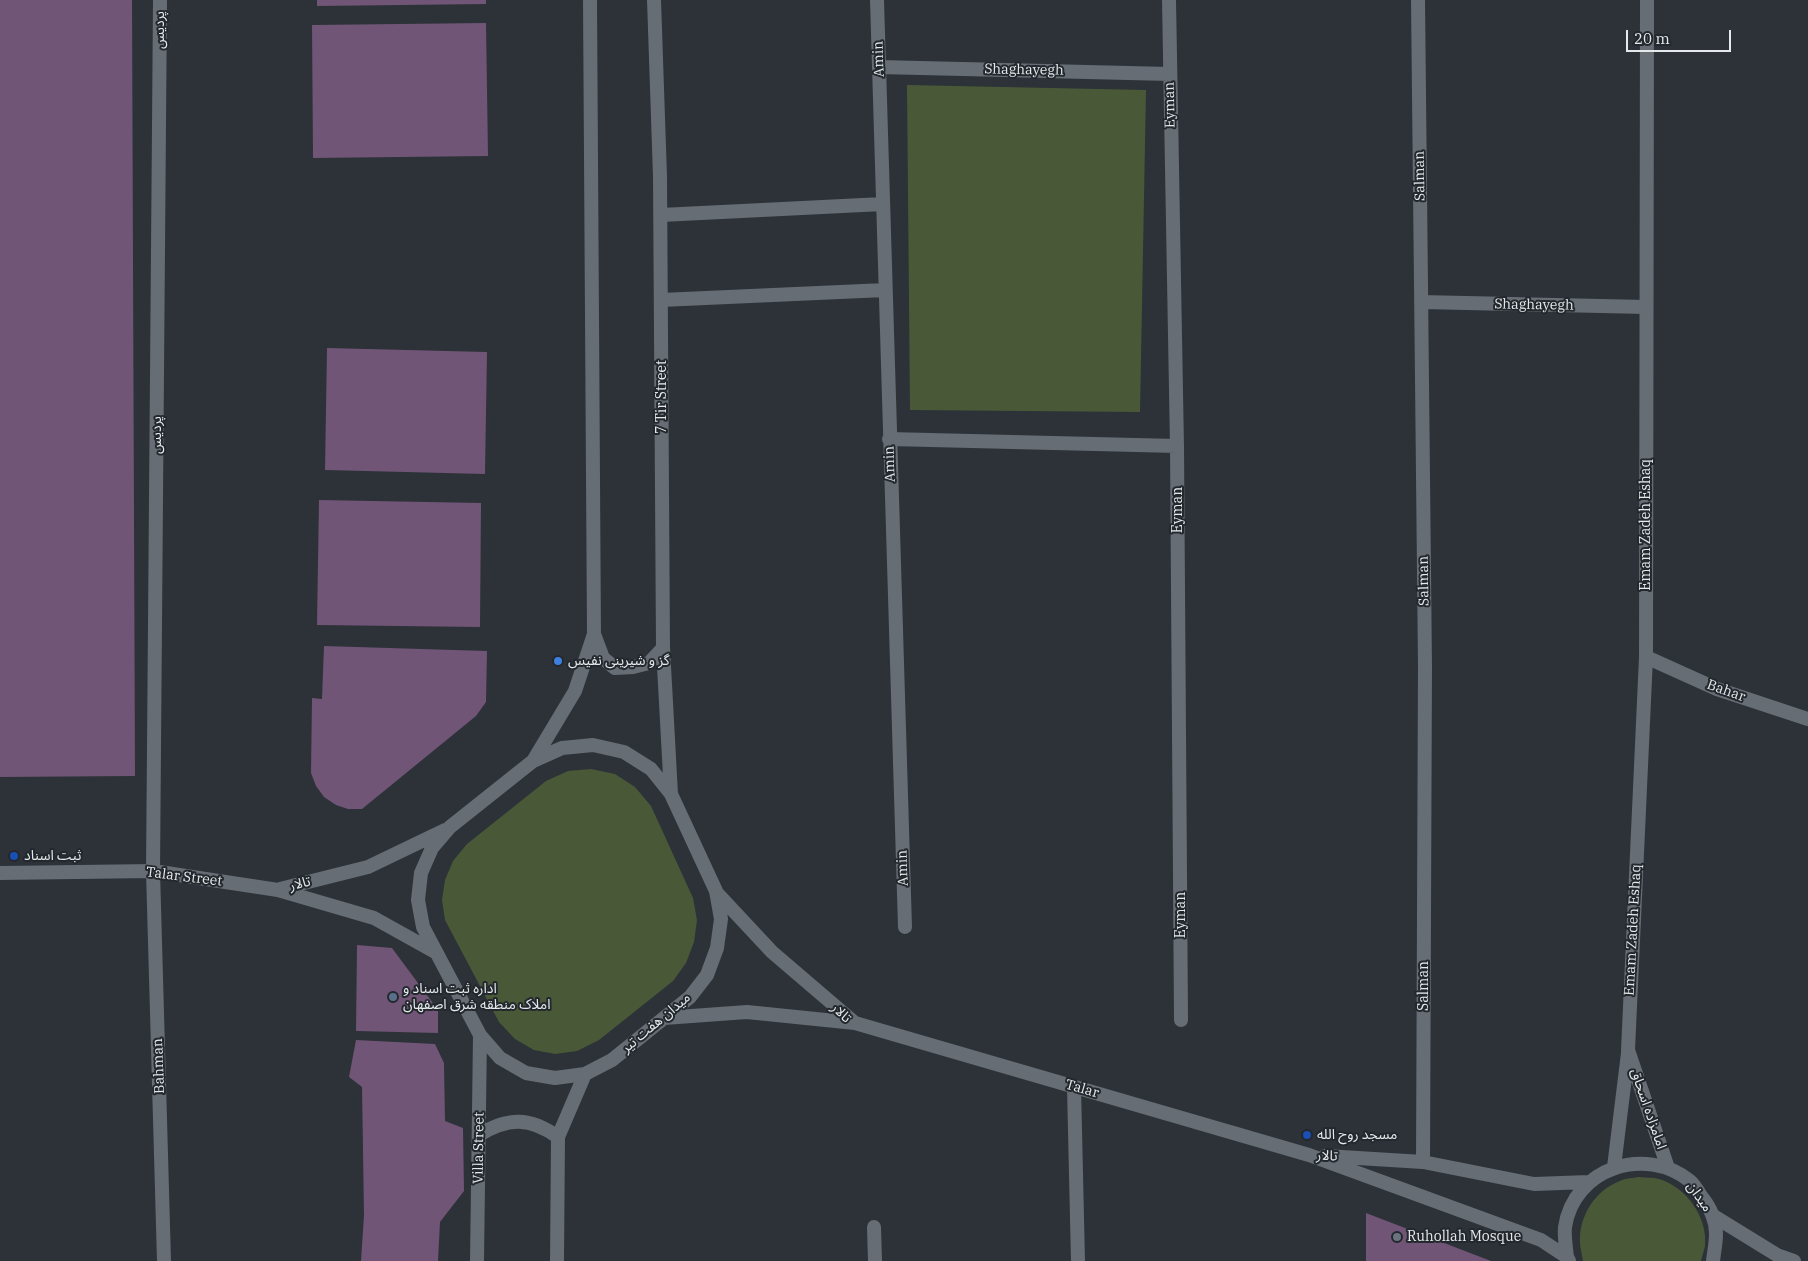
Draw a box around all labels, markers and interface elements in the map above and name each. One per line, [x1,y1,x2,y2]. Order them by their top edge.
street label: پردیس [152,11,168,49]
scale bar [1628,20,1733,52]
text: 20 m [1634,29,1670,48]
street label: Amin [870,41,888,77]
street label: Shaghayegh [984,61,1064,79]
street label: Eyman [1161,82,1179,128]
street label: Salman [1411,151,1429,201]
street label: Shaghayegh [1494,296,1574,314]
street label: 7 Tir Street [654,360,670,434]
street label: پردیس [149,416,165,454]
street label: Amin [881,446,899,482]
street label: Emam Zadeh Eshaq [1638,459,1654,591]
street label: Eyman [1170,487,1186,533]
street label: Salman [1415,556,1433,606]
place label: گز و شیرینی نفیس [568,653,670,669]
marker: گز و شیرینی نفیس [552,655,564,667]
street label: Bahar [1705,676,1747,706]
place label: ثبت اسناد [24,848,81,864]
marker: ثبت اسناد [8,850,20,862]
street label: Amin [894,850,912,886]
street label: Talar Street [145,864,223,890]
street label: Emam Zadeh Eshaq [1621,864,1645,996]
street label: تالار [288,873,312,895]
street label: Eyman [1173,892,1189,938]
street label: Salman [1416,961,1432,1011]
place label: اداره ثبت اسناد و املاک منطقه شرق اصفهان [403,981,551,1014]
street label: میدان هفت تیر [618,989,694,1057]
marker: اداره ثبت اسناد و املاک منطقه شرق اصفهان [387,991,399,1003]
street label: تالار [827,999,855,1027]
street label: Bahman [150,1038,168,1094]
street label: امامزاده اسحاق [1626,1066,1670,1152]
street label: Talar [1063,1076,1101,1102]
street label: Villa Street [470,1112,488,1184]
place label: مسجد روح الله [1317,1127,1397,1143]
marker: مسجد روح الله [1301,1129,1313,1141]
street label: تالار [1316,1147,1338,1165]
street label: میدان [1683,1179,1715,1215]
place label: Ruhollah Mosque [1407,1229,1521,1245]
marker: Ruhollah Mosque [1391,1231,1403,1243]

